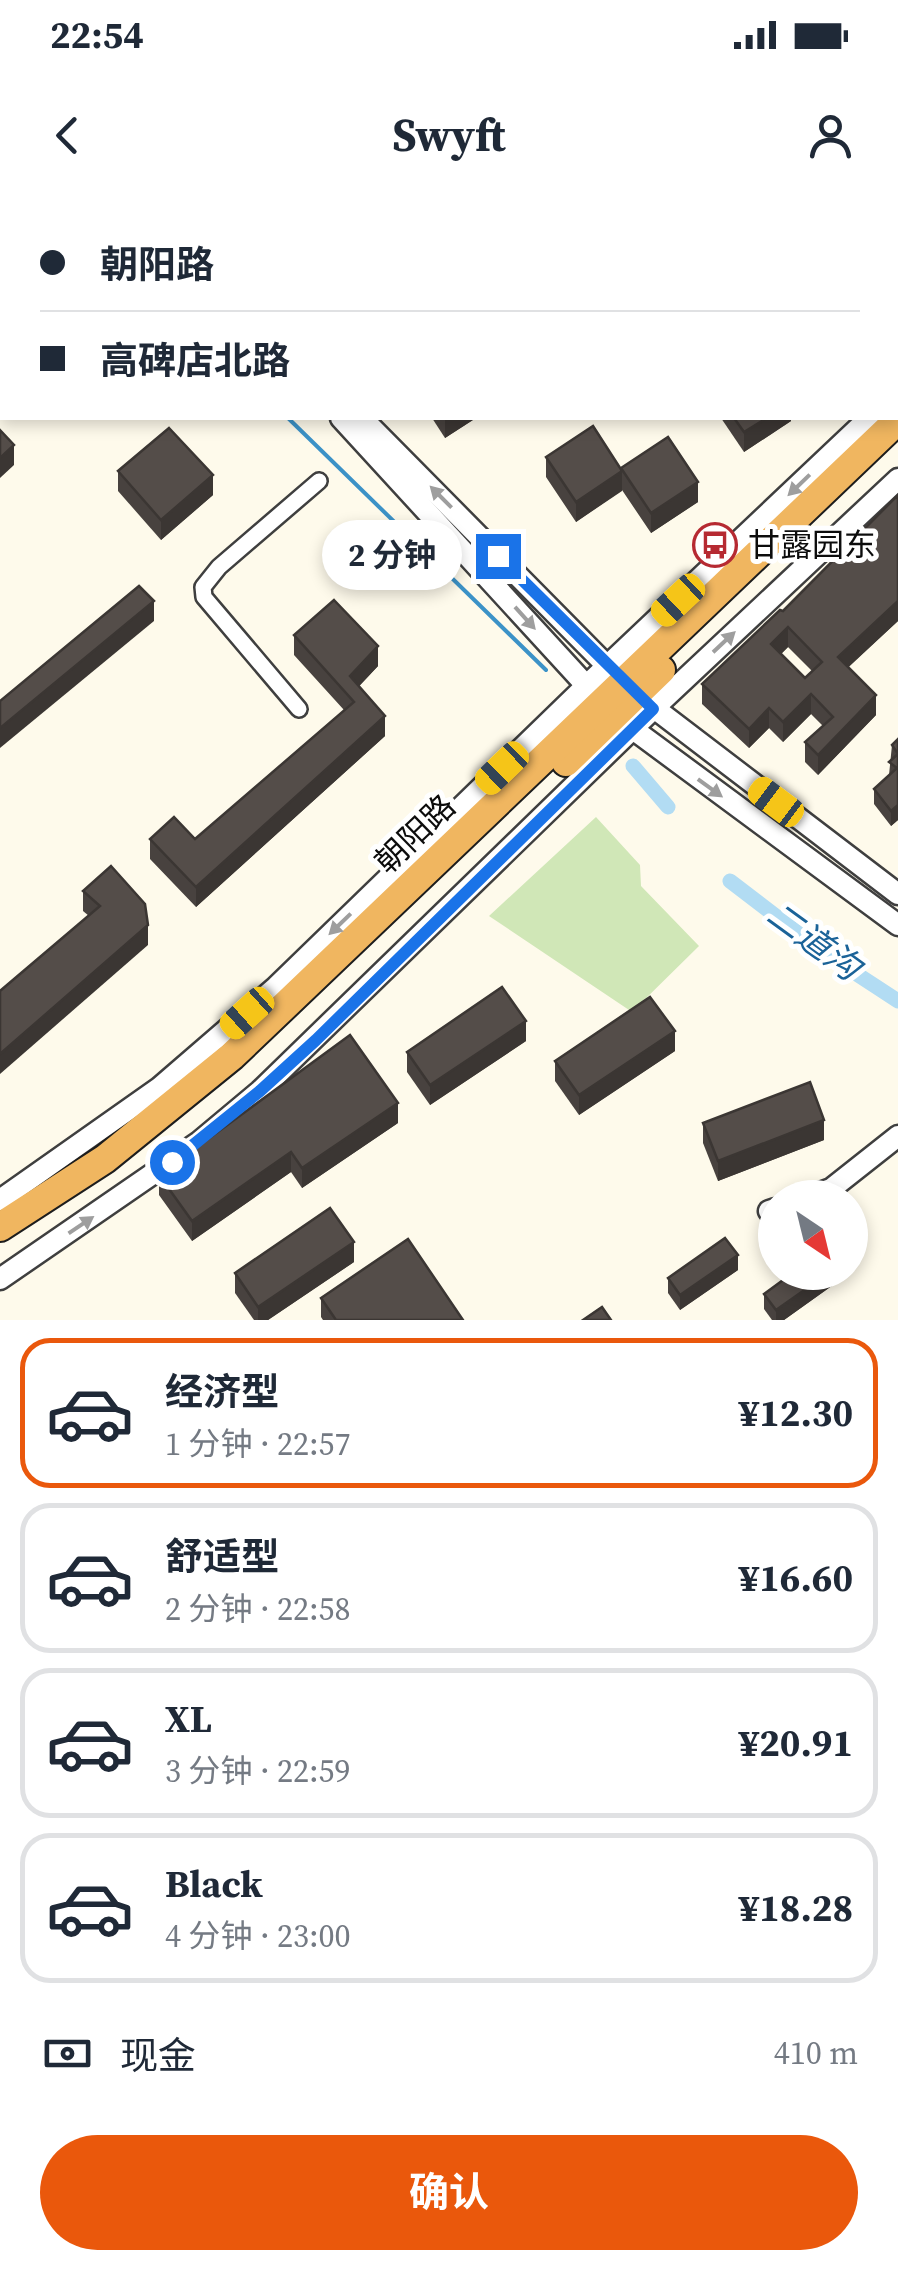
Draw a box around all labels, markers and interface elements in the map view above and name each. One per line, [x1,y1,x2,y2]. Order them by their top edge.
text: 22:54 [50,9,144,61]
text: Swyft [392,104,506,166]
icon: back [40,108,95,163]
icon: person [803,108,858,163]
text: 朝阳路 [100,239,214,291]
text: 高碑店北路 [100,335,290,387]
one-way arrow [787,473,811,496]
one-way arrow [429,486,453,510]
callout: 2 分钟 [323,521,463,591]
bus stop icon: 甘露园东 [692,522,738,568]
place label: 甘露园东 [748,523,876,567]
text: 2 分钟 [348,533,436,577]
route end [476,534,521,579]
car [646,569,710,631]
one-way arrow [513,606,536,630]
one-way arrow [712,631,736,654]
car [470,736,534,800]
car [743,772,809,832]
one-way arrow [697,777,724,797]
street label: 朝阳路 [365,785,465,883]
water label: 二道沟 [757,891,874,994]
one-way arrow [329,912,353,936]
car [215,982,279,1044]
route start [150,1140,195,1185]
north arrow [758,1180,868,1290]
map controls [758,1180,868,1290]
one-way arrow [68,1216,95,1235]
text: 经济型 [165,1366,279,1418]
icon: car [45,1368,135,1458]
text: ¥12.30 [739,1387,853,1439]
text: 1 分钟 · 22:57 [165,1422,351,1466]
text: 舒适型 [165,1531,279,1583]
icon: car [45,1533,135,1623]
text: ¥16.60 [739,1552,853,1604]
text: 2 分钟 · 22:58 [165,1587,351,1631]
text: XL [165,1693,212,1745]
icon: car [45,1698,135,1788]
text: ¥20.91 [739,1717,853,1769]
text: 3 分钟 · 22:59 [165,1749,351,1793]
text: Black [165,1858,263,1910]
icon: car [45,1863,135,1953]
text: ¥18.28 [739,1882,853,1934]
text: 4 分钟 · 23:00 [165,1914,351,1958]
icon: cash [40,2026,95,2081]
text: 现金 [120,2030,196,2082]
text: 410 m [774,2031,858,2075]
button: 确认 [40,2135,858,2250]

